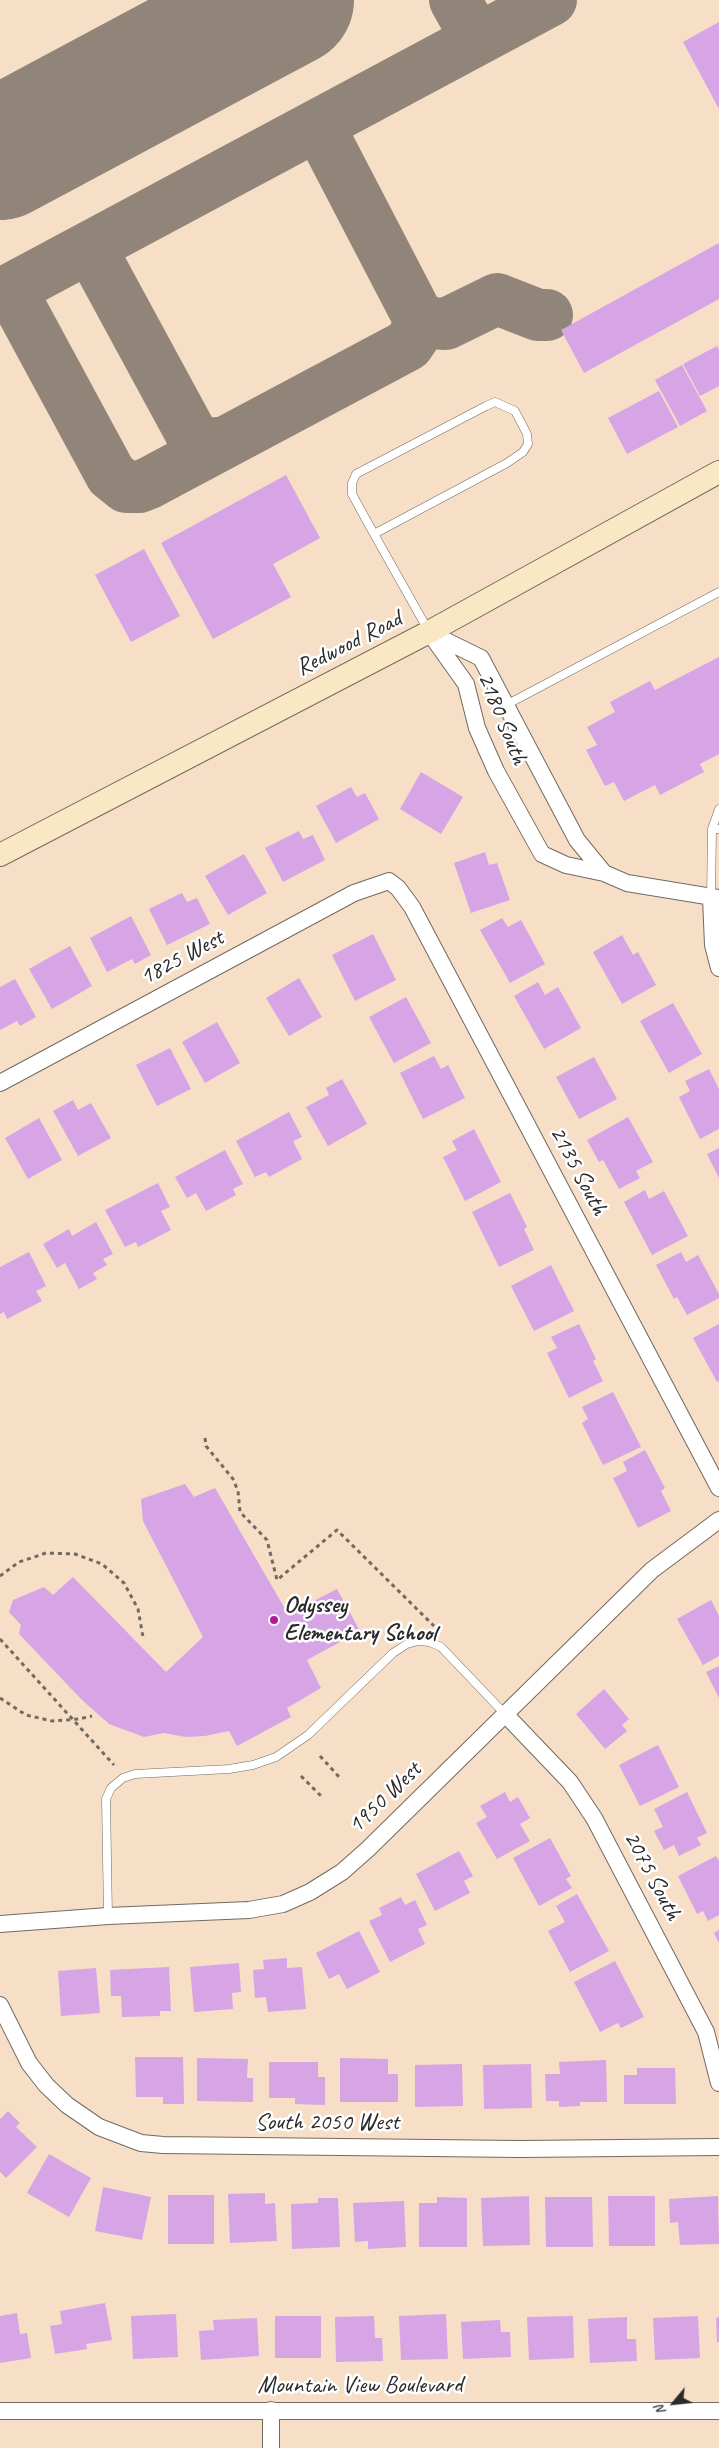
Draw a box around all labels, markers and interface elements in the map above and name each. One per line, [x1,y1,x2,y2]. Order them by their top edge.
street label: Redwood Road [291,605,407,683]
street label: 2180 South [471,669,533,769]
street label: 1825 West [135,924,229,992]
street label: 2135 South [543,1122,613,1220]
place label: Odyssey Elementary School [284,1592,436,1648]
marker: Odyssey Elementary School [268,1614,280,1626]
street label: 1950 West [342,1756,428,1840]
street label: 2075 South [617,1827,687,1925]
street label: South 2050 West [255,2109,399,2137]
street label: Mountain View Boulevard [258,2372,462,2400]
north arrow [649,2378,699,2428]
text: N [651,2402,670,2418]

